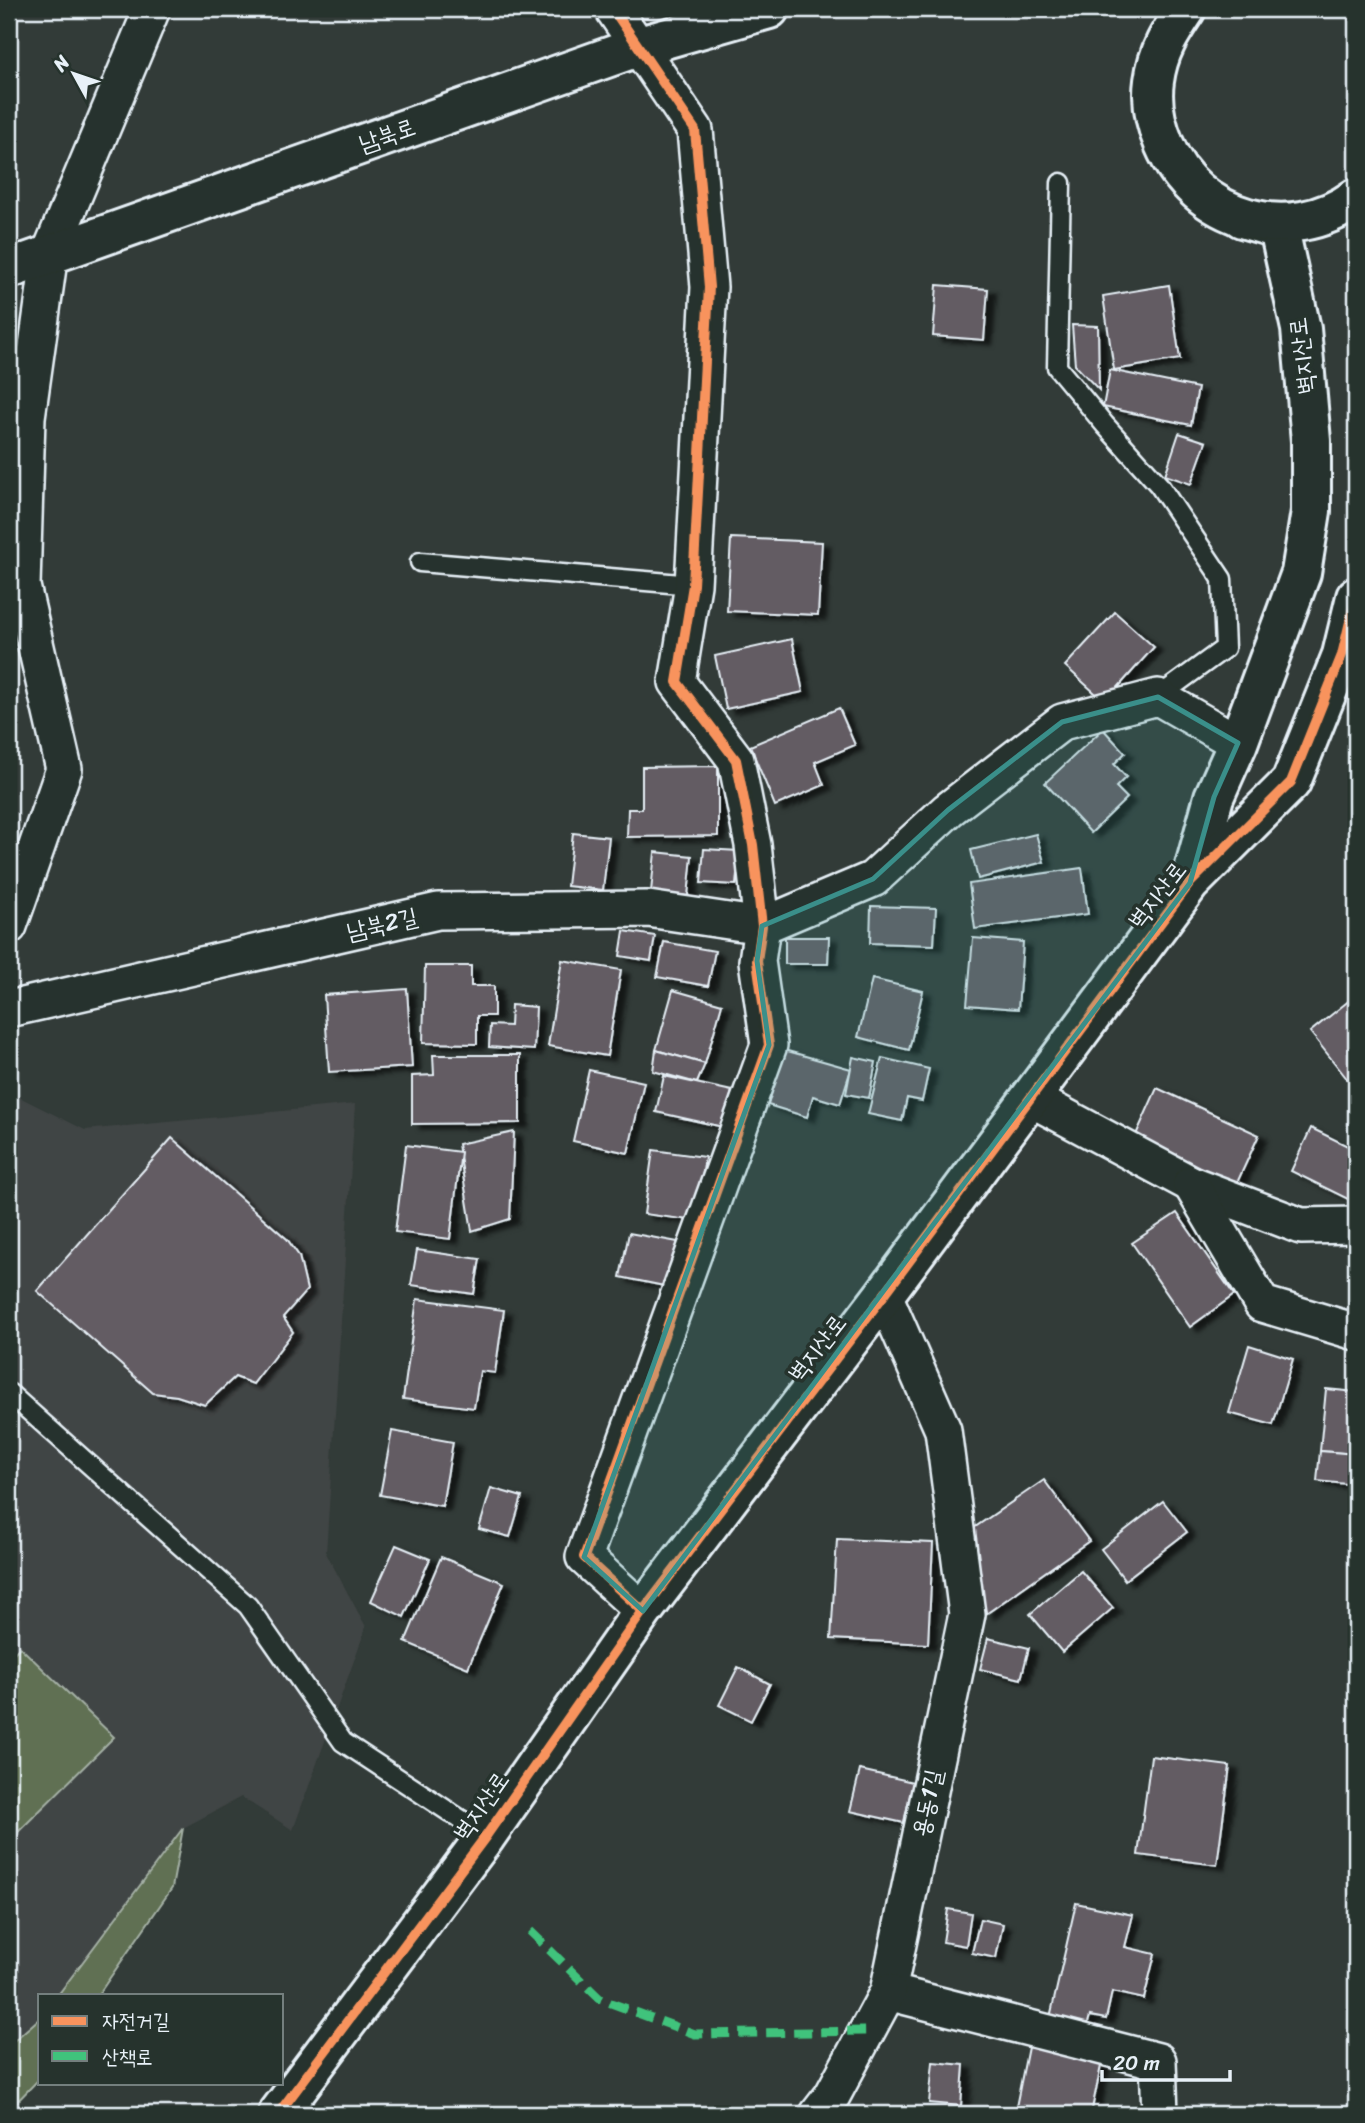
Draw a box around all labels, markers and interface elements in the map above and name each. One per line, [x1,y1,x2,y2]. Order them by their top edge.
north arrow [38,38,108,108]
text: N [44,47,79,80]
street label: 남북로 [353,106,421,164]
street label: 벽지산로 [1276,315,1328,397]
street label: 벽지산로 [1117,852,1197,938]
street label: 남북2길 [342,895,422,953]
street label: 벽지산로 [777,1305,857,1391]
street label: 벽지산로 [442,1762,520,1850]
street label: 용동1길 [899,1765,955,1841]
legend [38,1994,284,2084]
text: 자전거길 [102,2002,170,2040]
text: 산책로 [102,2038,153,2076]
scale bar [1102,2039,1230,2083]
text: 20 m [1113,2044,1160,2082]

